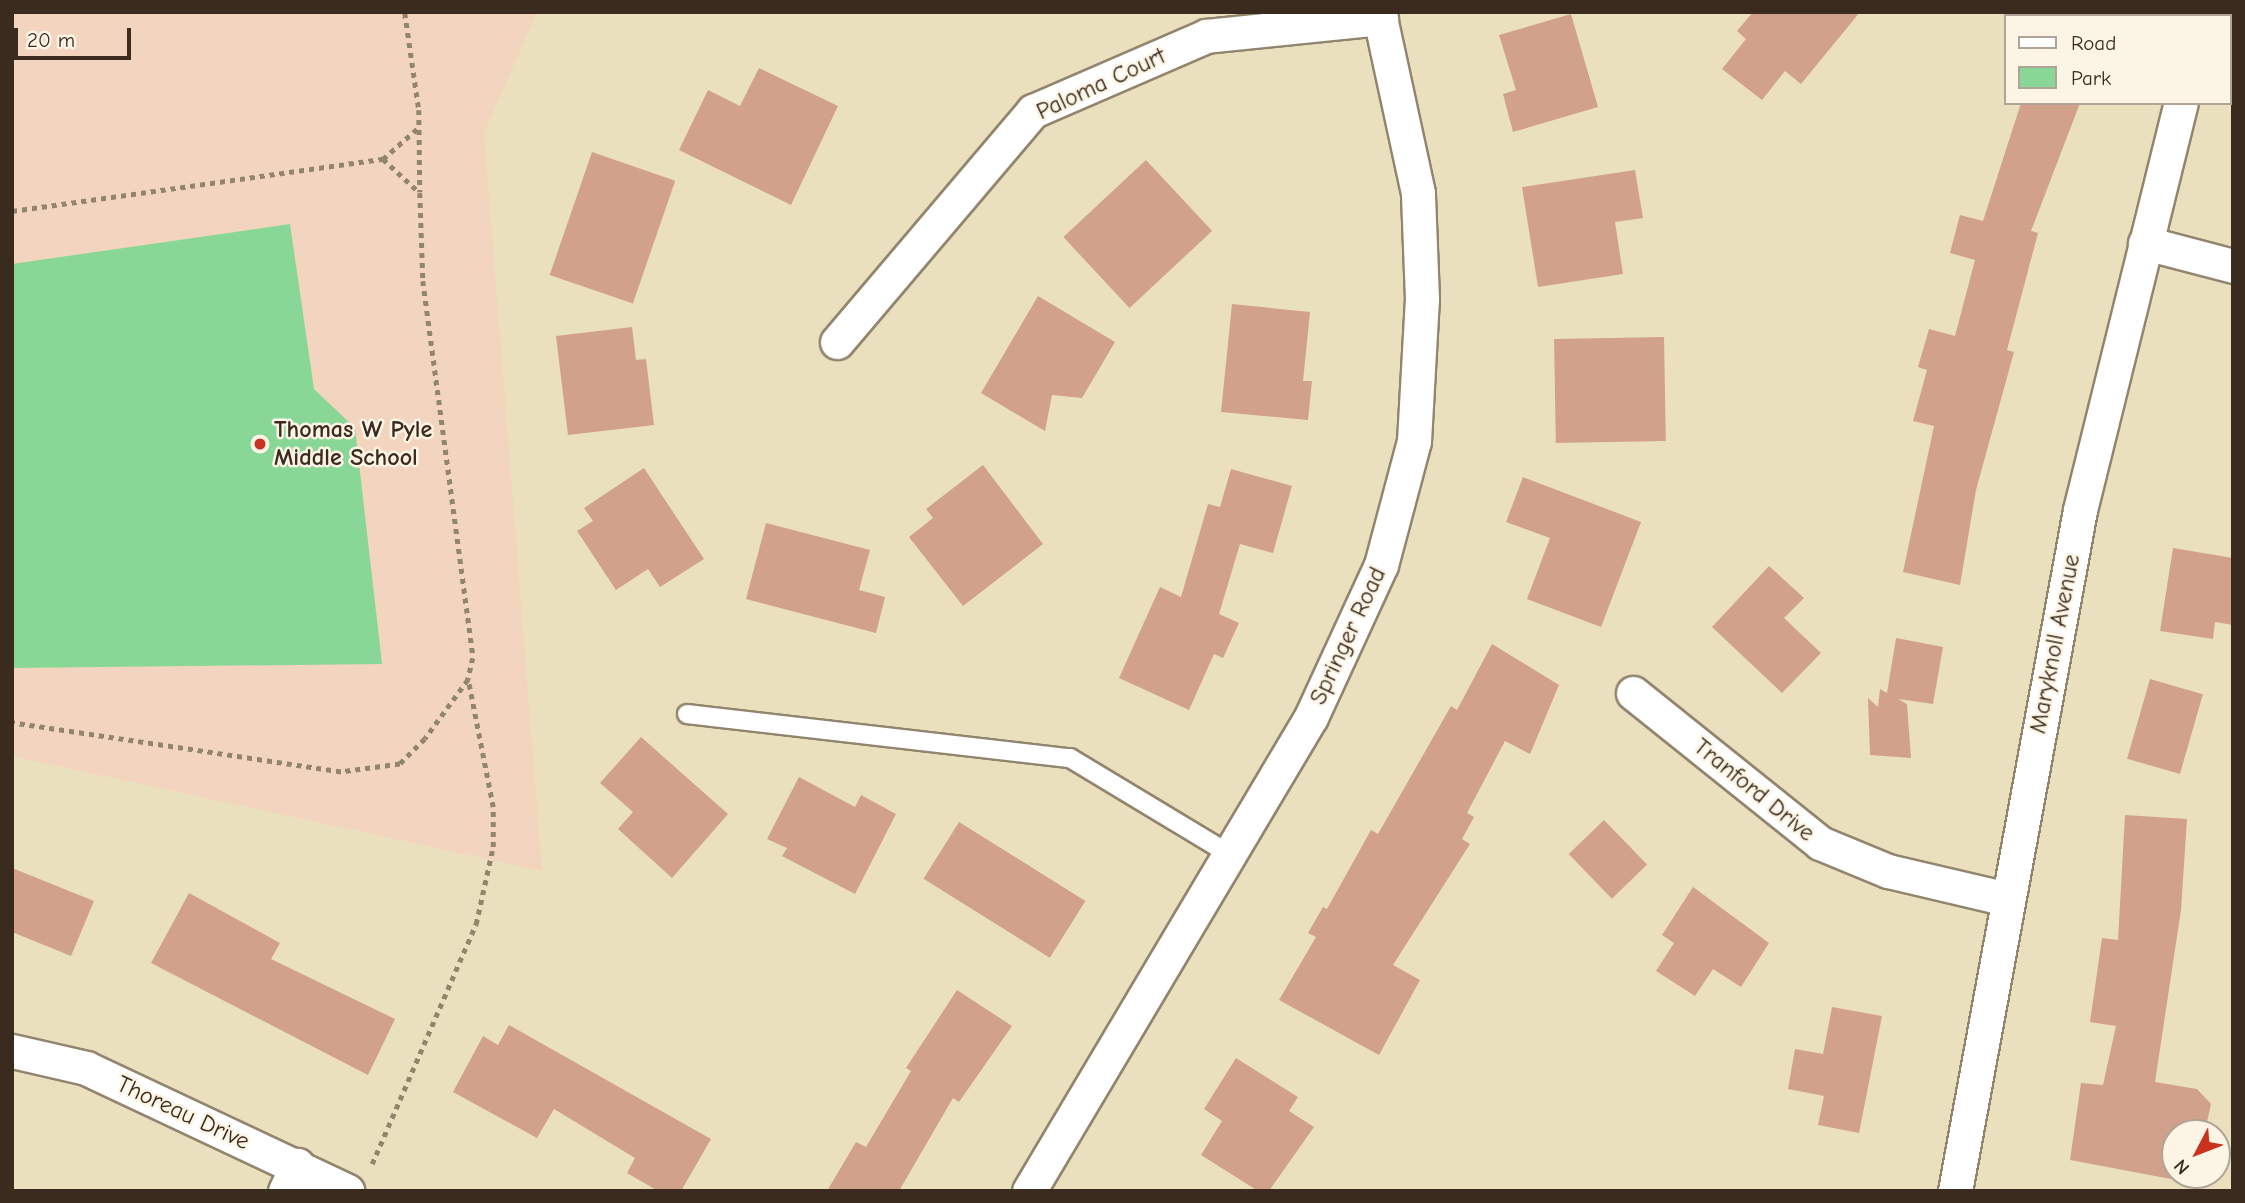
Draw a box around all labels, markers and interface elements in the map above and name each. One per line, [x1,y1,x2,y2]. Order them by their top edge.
scale bar [18,14,135,58]
legend [2004,14,2231,105]
text: 20 m [27,28,75,52]
text: Road [2071,31,2116,55]
street label: Paloma Court [1032,42,1170,126]
text: Park [2071,66,2111,90]
place label: Thomas W Pyle Middle School [274,416,432,472]
marker: Thomas W Pyle Middle School [252,436,268,452]
street label: Maryknoll Avenue [2024,552,2086,736]
street label: Springer Road [1304,563,1392,709]
street label: Tranford Drive [1688,732,1820,848]
street label: Thoreau Drive [112,1070,254,1156]
north arrow [2161,1119,2231,1189]
text: N [2170,1155,2194,1179]

